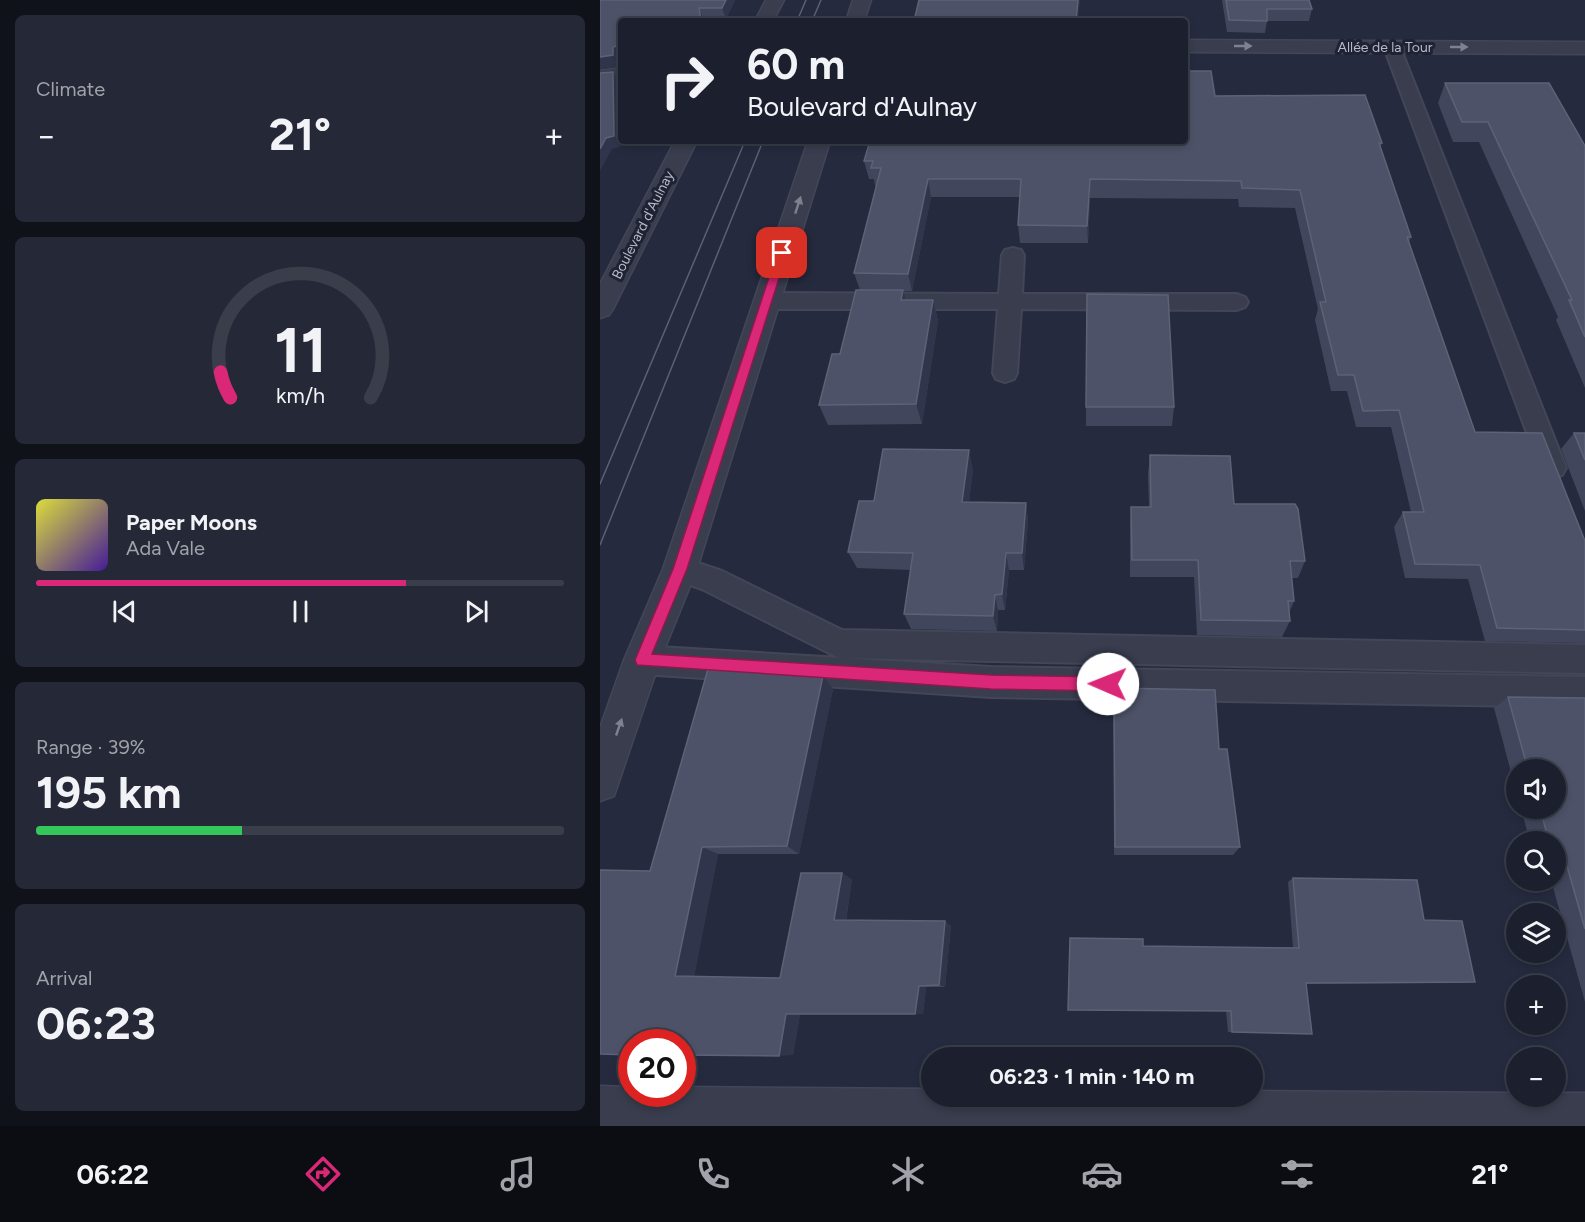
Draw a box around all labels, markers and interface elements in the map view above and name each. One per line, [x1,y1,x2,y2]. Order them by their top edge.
text: 60 m [747,39,845,90]
street label: Allée de la Tour [1338,39,1433,56]
one-way arrow [1234,41,1253,51]
icon: right [648,42,726,120]
one-way arrow [1450,42,1469,52]
text: Climate [36,77,105,101]
text: Boulevard d'Aulnay [747,90,977,123]
text: 21° [269,107,331,161]
text: − [36,116,57,155]
text: + [543,116,564,155]
street label: Boulevard d'Aulnay [608,167,678,282]
one-way arrow [793,196,803,214]
pin [756,227,807,278]
icon: arrive [765,236,798,269]
text: 11 [274,313,326,388]
text: km/h [276,383,324,408]
text: Paper Moons [126,509,257,536]
text: Ada Vale [126,536,205,560]
icon: previous [108,595,141,628]
icon: pause [284,595,317,628]
icon: next [460,595,493,628]
position arrow [1076,652,1140,716]
one-way arrow [615,718,624,736]
text: Range · 39% [36,735,145,759]
map controls [1506,759,1566,1107]
button: sound [1506,759,1566,819]
text: 195 km [36,765,181,819]
button: search [1506,831,1566,891]
button: layers [1506,903,1566,963]
text: Arrival [36,966,92,990]
button: + [1506,975,1566,1035]
text: 06:23 [36,996,156,1050]
speed limit sign: 20 [618,1029,696,1107]
button: − [1506,1047,1566,1107]
text: 06:23 · 1 min · 140 m [990,1063,1194,1090]
icon: directions [302,1153,344,1195]
icon: music [497,1153,539,1195]
icon: phone [692,1153,734,1195]
icon: climate [887,1153,929,1195]
icon: car [1081,1153,1123,1195]
icon: filters [1276,1153,1318,1195]
text: 06:22 [76,1158,149,1191]
text: 21° [1471,1158,1508,1191]

